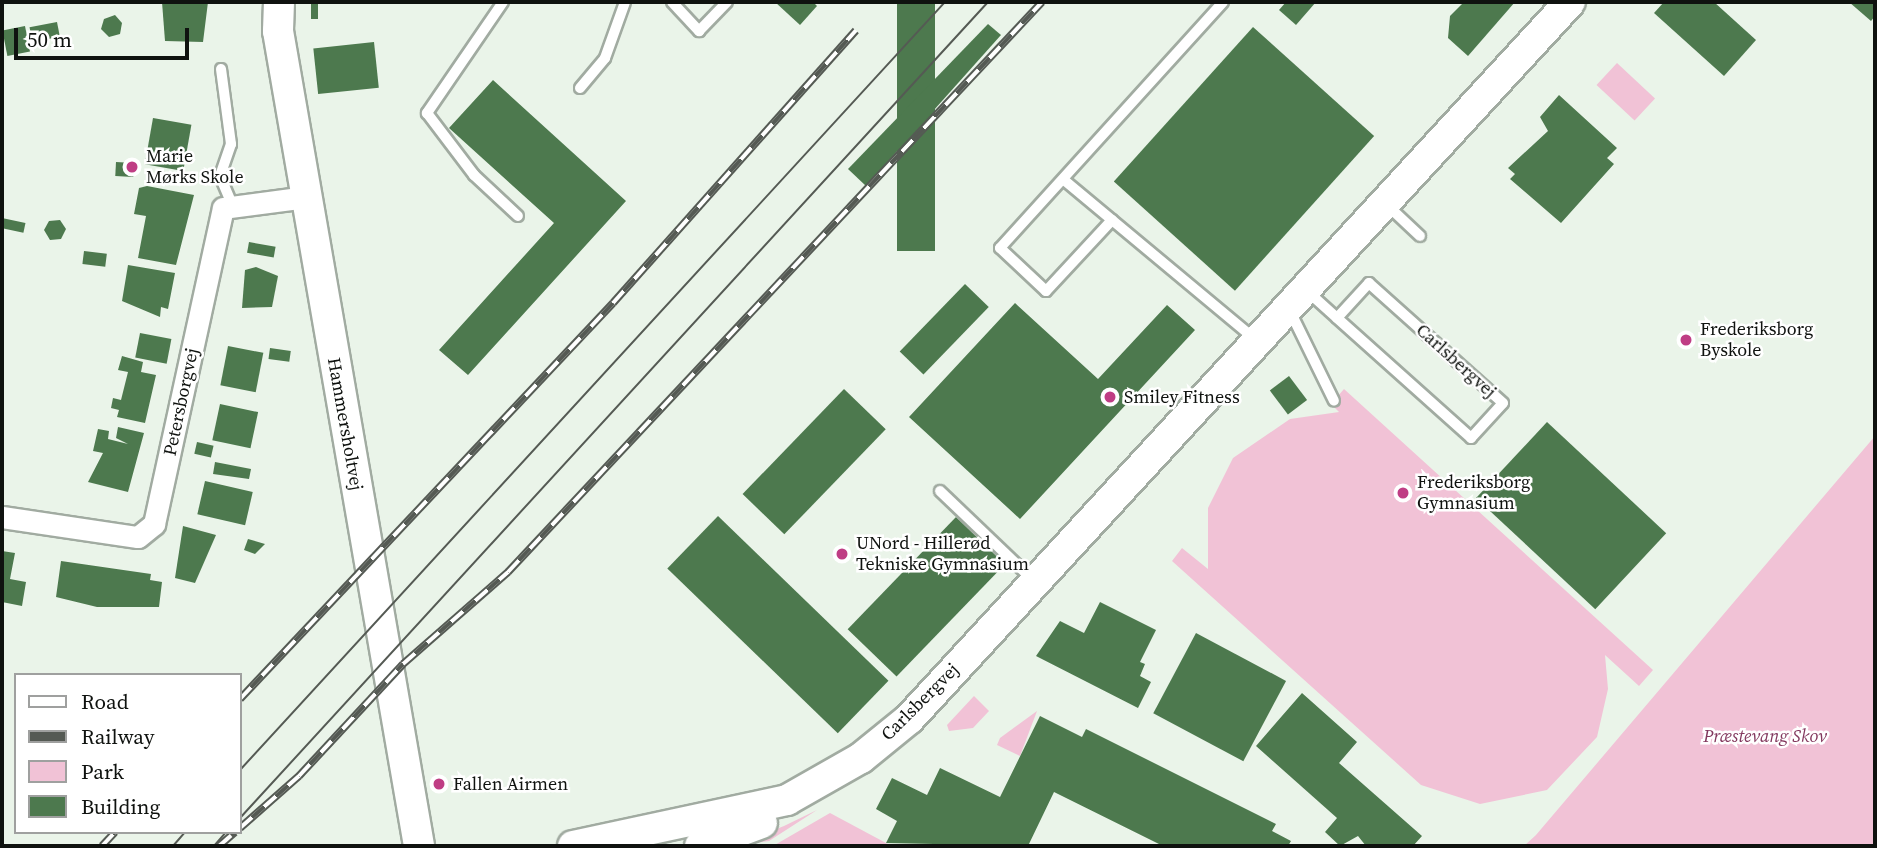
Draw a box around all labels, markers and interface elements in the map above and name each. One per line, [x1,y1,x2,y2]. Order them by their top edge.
scale bar [18,14,192,58]
text: 50 m [27,25,72,54]
place label: Marie Mørks Skole [146,146,244,188]
marker: Marie Mørks Skole [124,159,140,175]
street label: Carlsbergvej [1412,319,1500,403]
place label: Frederiksborg Byskole [1700,319,1813,362]
marker: Frederiksborg Byskole [1678,332,1694,348]
street label: Petersborgvej [159,346,203,458]
street label: Hammersholtvej [323,356,367,492]
place label: Smiley Fitness [1124,386,1240,408]
marker: Smiley Fitness [1102,389,1118,405]
place label: Frederiksborg Gymnasium [1417,472,1530,514]
marker: Frederiksborg Gymnasium [1395,485,1411,501]
place label: UNord - Hillerød Tekniske Gymnasium [856,533,1029,576]
marker: UNord - Hillerød Tekniske Gymnasium [834,546,850,562]
street label: Carlsbergvej [877,659,963,745]
legend [14,673,242,834]
text: Road [81,687,129,716]
text: Railway [81,722,155,751]
park label: Præstevang Skov [1703,725,1827,747]
text: Park [81,757,124,786]
place label: Fallen Airmen [453,773,568,795]
marker: Fallen Airmen [431,776,447,792]
text: Building [81,792,160,821]

